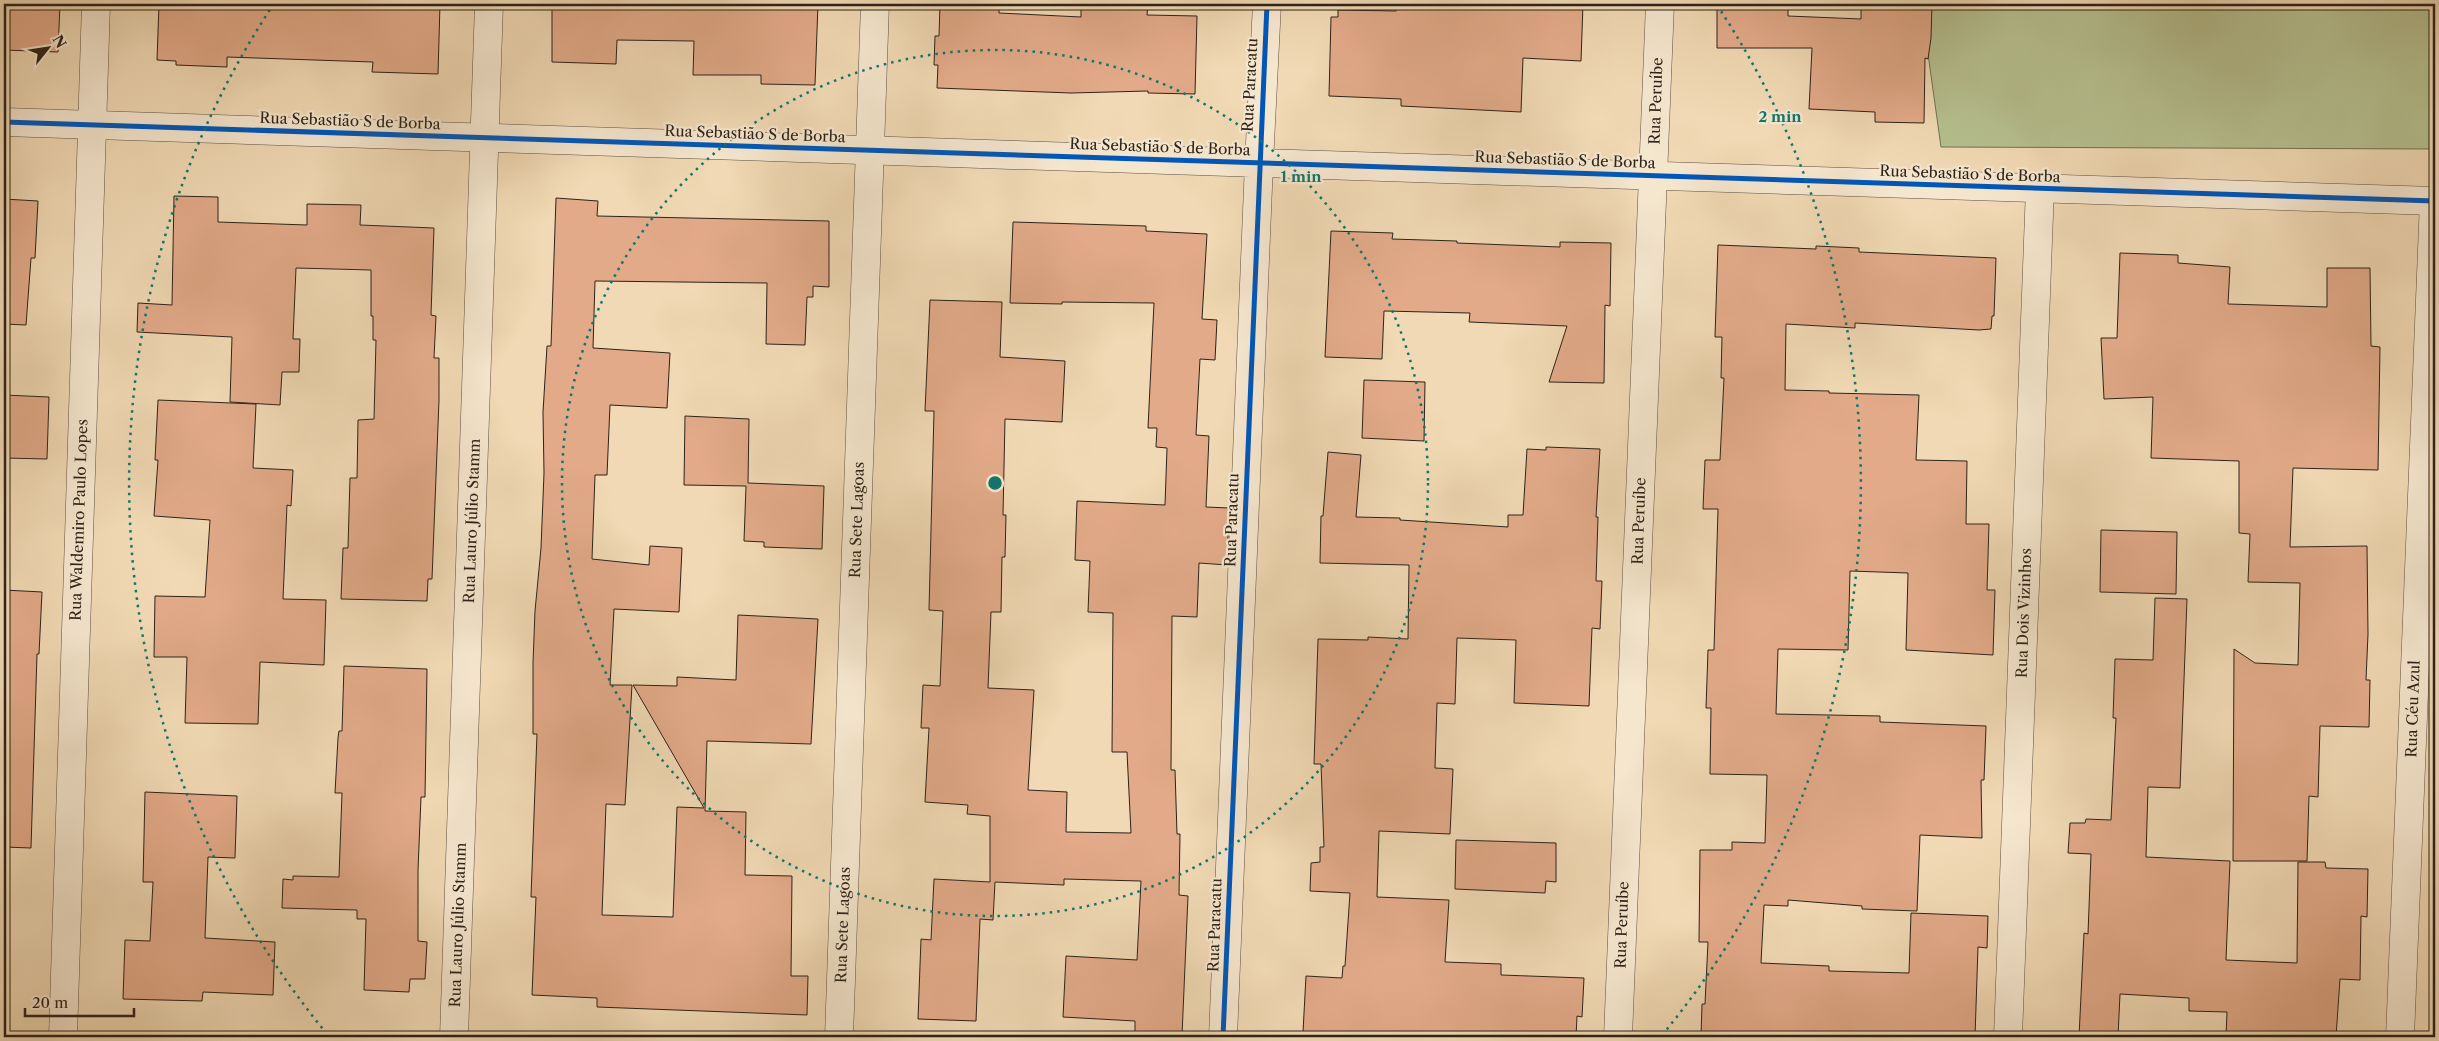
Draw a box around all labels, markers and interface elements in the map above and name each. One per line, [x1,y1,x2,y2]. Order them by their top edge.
north arrow [22,22,72,72]
text: N [48,32,70,51]
street label: Rua Paracatu [1238,38,1261,132]
street label: Rua Peruíbe [1644,57,1667,145]
text: 2 min [1758,107,1802,126]
street label: Rua Sebastião S de Borba [259,108,441,133]
street label: Rua Sebastião S de Borba [664,121,846,146]
street label: Rua Sebastião S de Borba [1069,134,1251,159]
street label: Rua Sebastião S de Borba [1474,147,1656,172]
street label: Rua Sebastião S de Borba [1879,161,2061,186]
text: 1 min [1280,167,1322,186]
street label: Rua Waldemiro Paulo Lopes [65,419,92,621]
street label: Rua Lauro Júlio Stamm [459,438,484,604]
street label: Rua Sete Lagoas [845,462,868,578]
street label: Rua Paracatu [1220,473,1243,567]
centre of rings [986,474,1004,492]
street label: Rua Peruíbe [1627,477,1650,565]
street label: Rua Dois Vizinhos [2012,548,2035,678]
street label: Rua Céu Azul [2401,660,2424,758]
street label: Rua Lauro Júlio Stamm [445,842,470,1008]
street label: Rua Sete Lagoas [831,867,854,983]
street label: Rua Paracatu [1203,878,1226,972]
street label: Rua Peruíbe [1610,881,1633,969]
scale bar [25,986,134,1018]
text: 20 m [32,993,68,1012]

